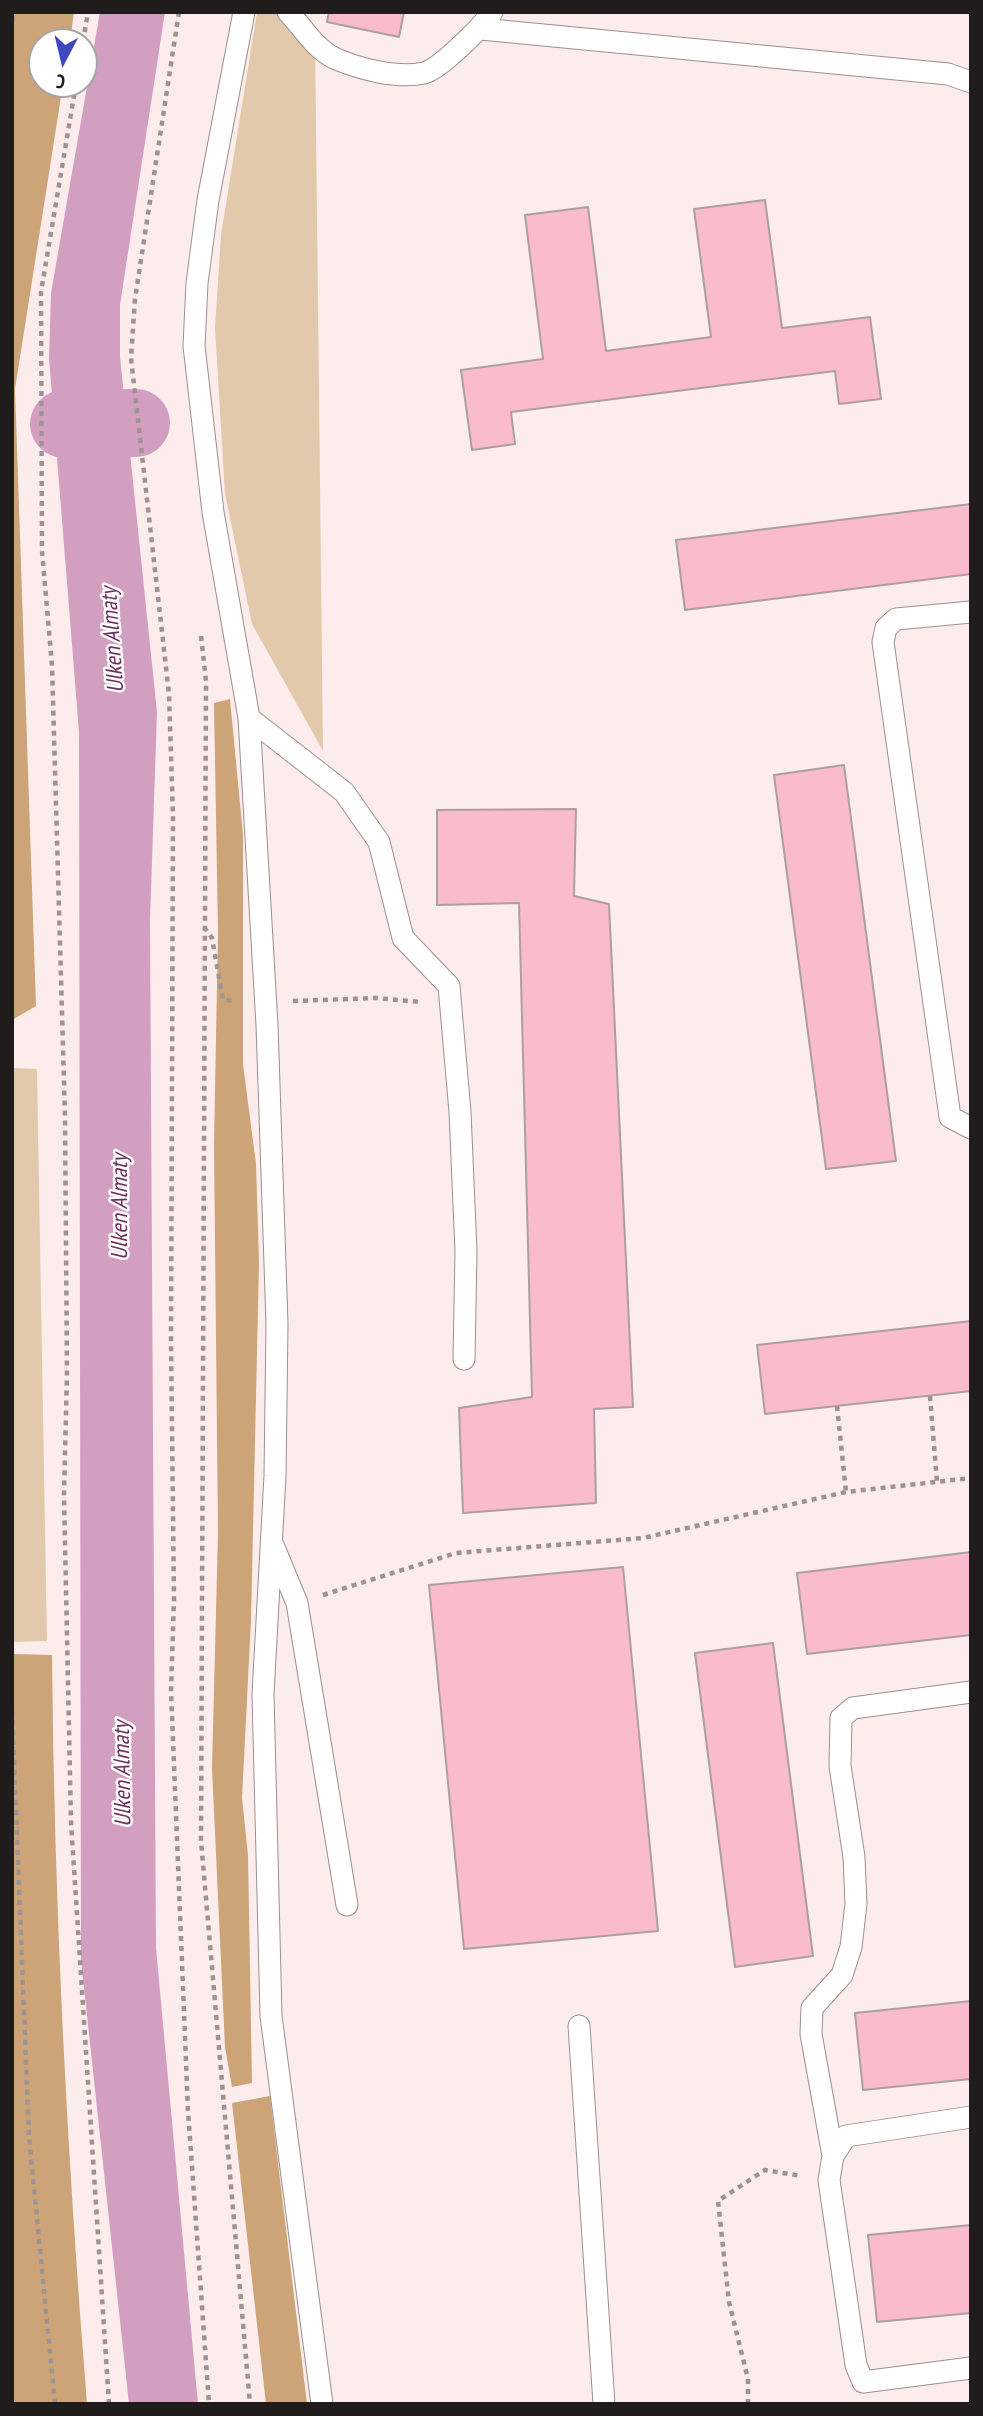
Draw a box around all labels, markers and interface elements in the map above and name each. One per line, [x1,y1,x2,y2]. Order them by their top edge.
north arrow [28,28,98,98]
text: С [55,69,66,94]
water label: Ulken Almaty [96,586,130,694]
water label: Ulken Almaty [106,1154,134,1260]
water label: Ulken Almaty [108,1721,138,1827]

